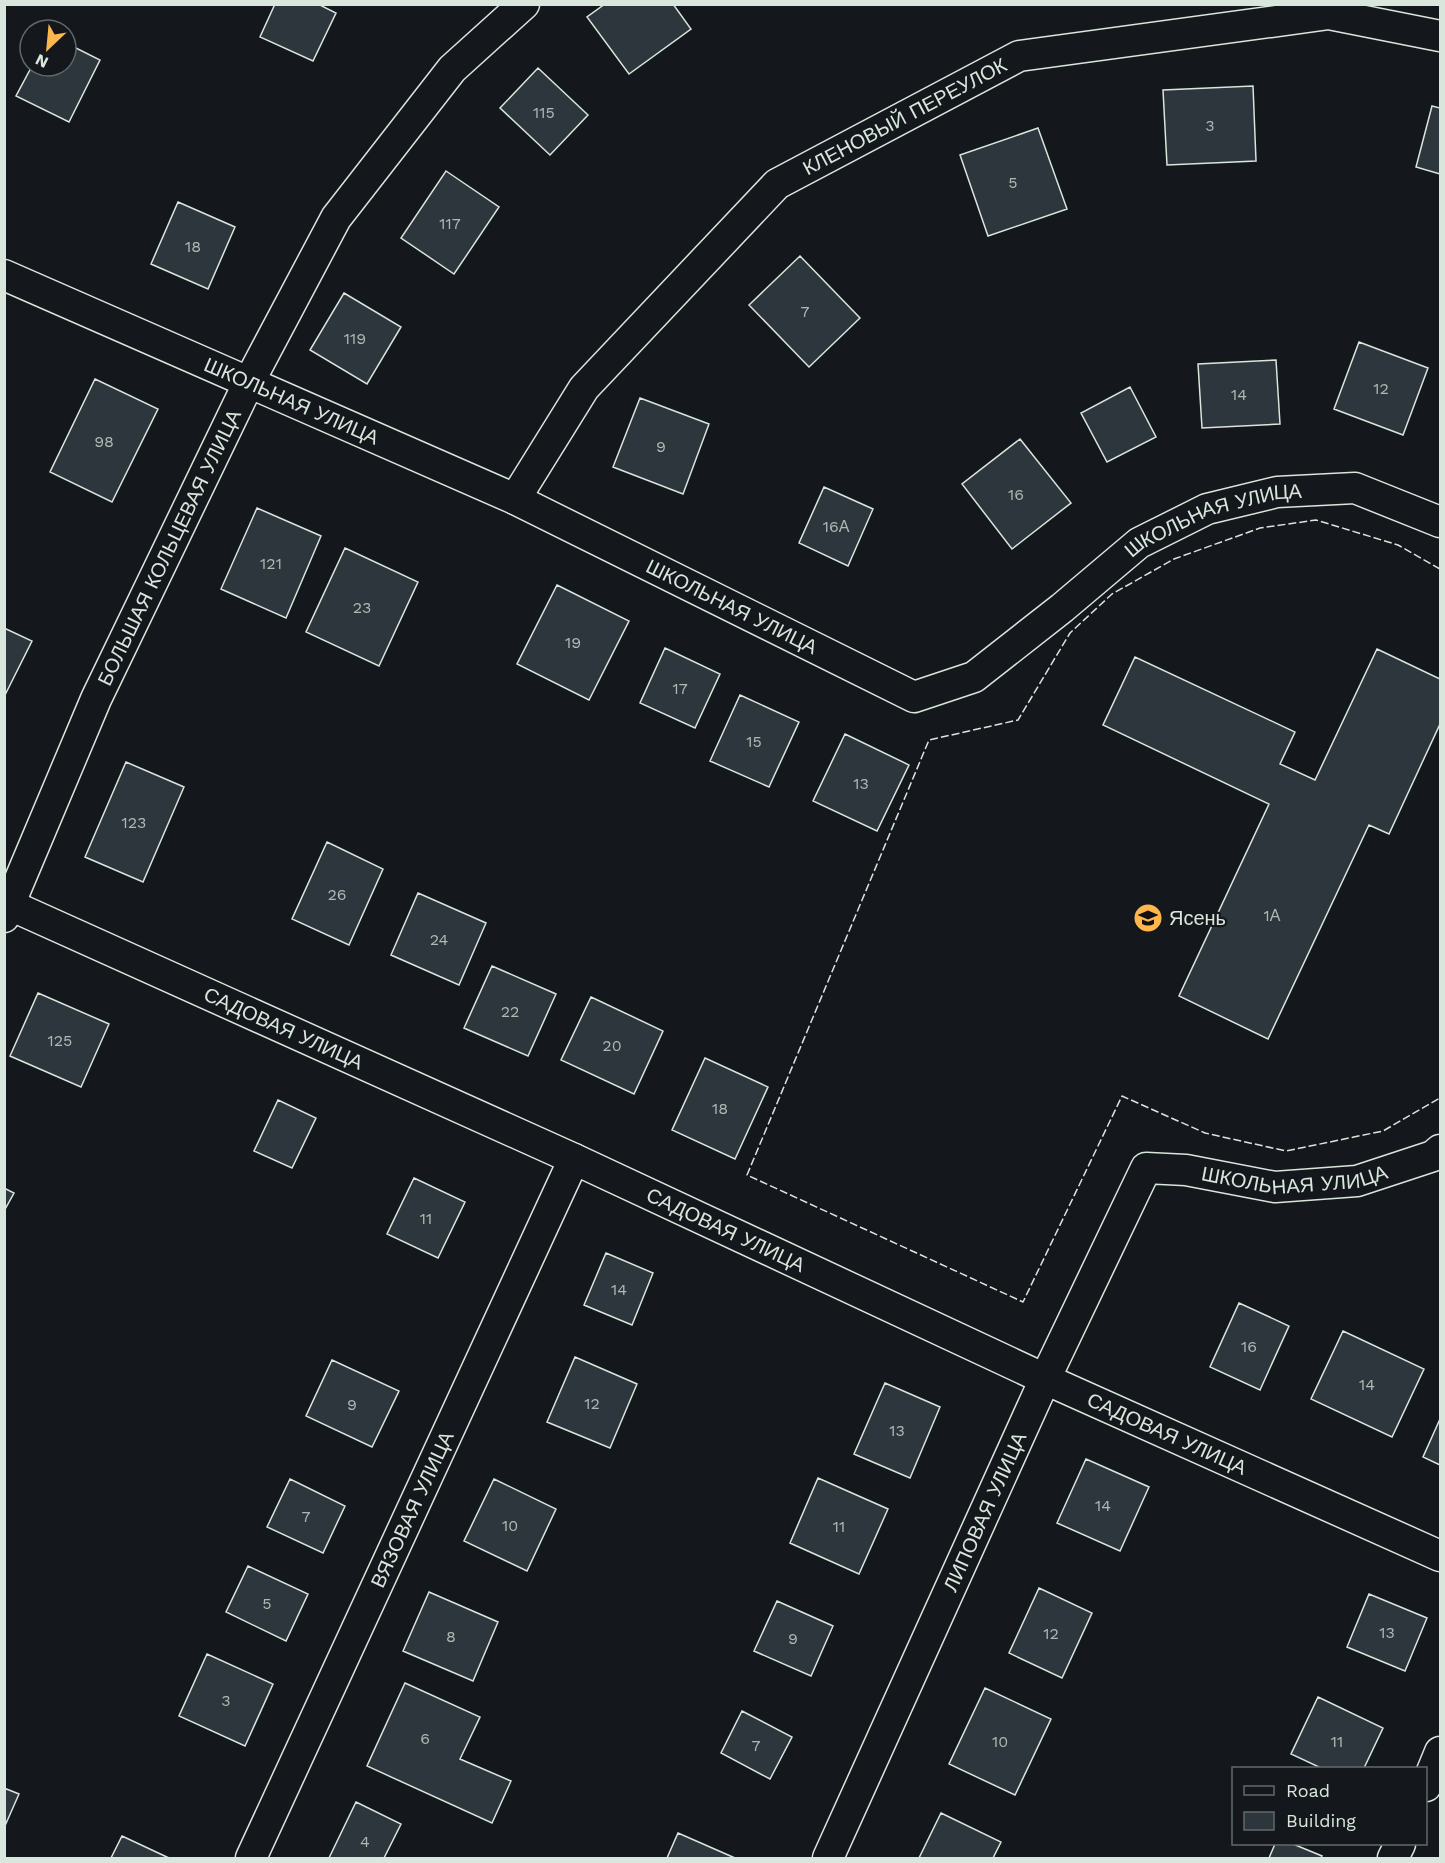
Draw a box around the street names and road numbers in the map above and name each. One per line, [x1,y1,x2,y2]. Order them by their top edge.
street label: КЛЕНОВЫЙ ПЕРЕУЛОК [799,53,1011,180]
street label: ШКОЛЬНАЯ УЛИЦА [201,352,383,450]
street label: БОЛЬШАЯ КОЛЬЦЕВАЯ УЛИЦА [92,405,246,689]
street label: ШКОЛЬНАЯ УЛИЦА [1120,479,1303,562]
street label: ШКОЛЬНАЯ УЛИЦА [642,554,822,659]
street label: САДОВАЯ УЛИЦА [200,982,368,1075]
street label: ШКОЛЬНАЯ УЛИЦА [1200,1160,1391,1199]
street label: САДОВАЯ УЛИЦА [643,1183,809,1277]
street label: САДОВАЯ УЛИЦА [1083,1387,1251,1480]
street label: ВЯЗОВАЯ УЛИЦА [366,1427,459,1591]
street label: ЛИПОВАЯ УЛИЦА [938,1428,1032,1595]

